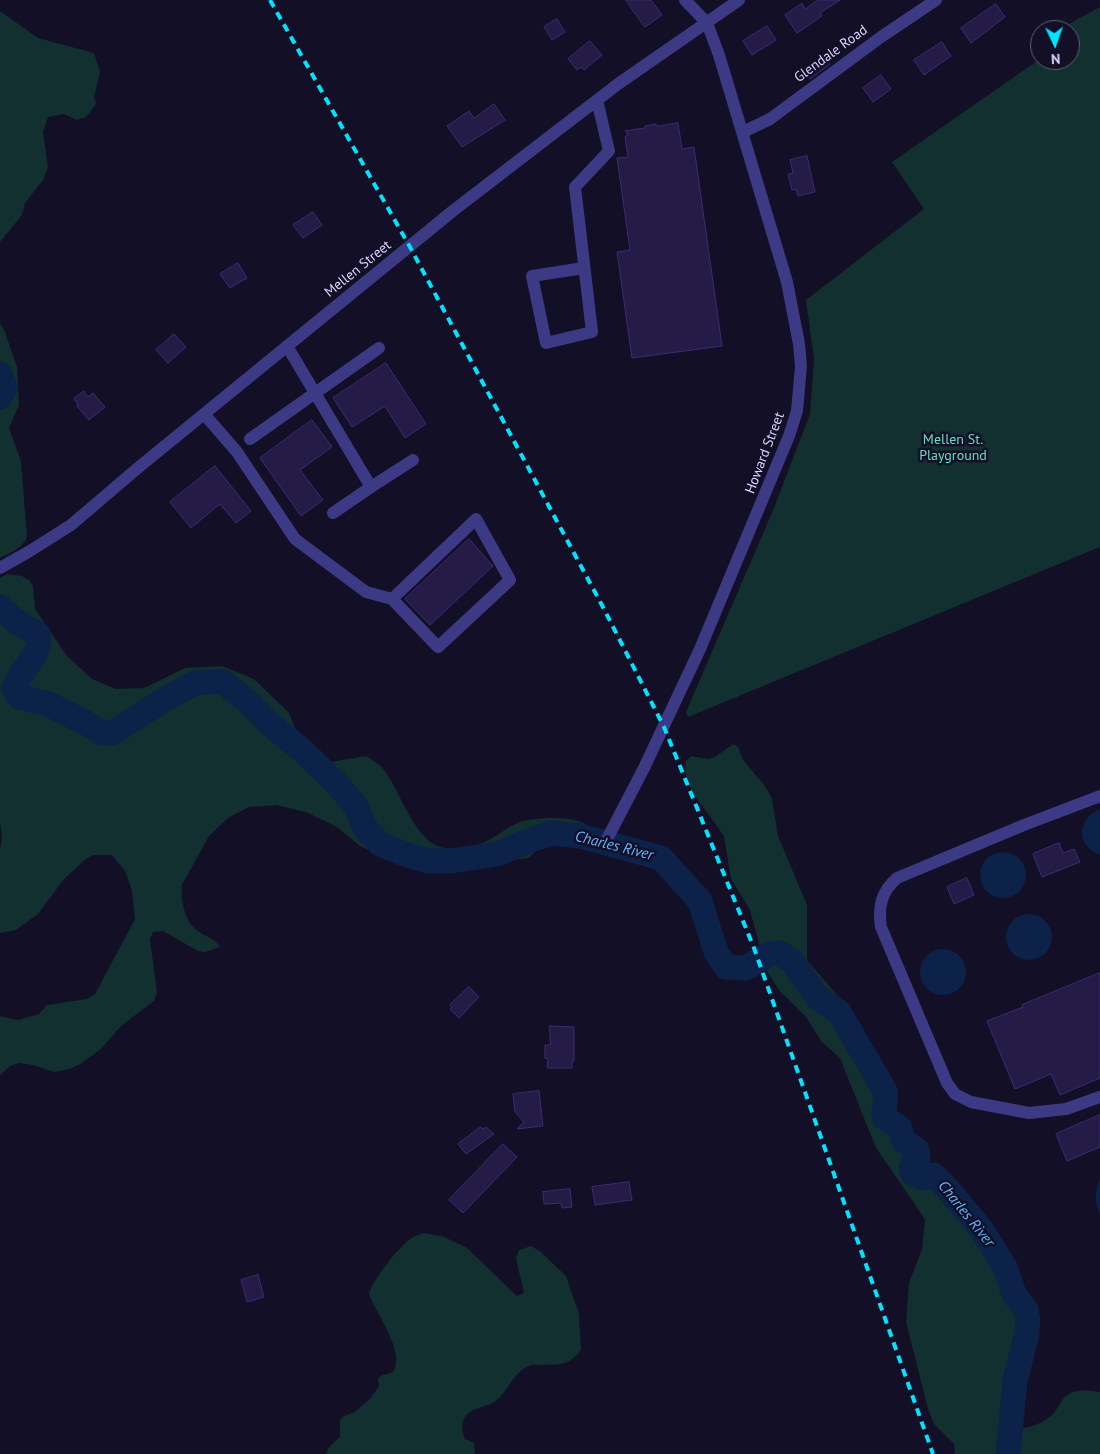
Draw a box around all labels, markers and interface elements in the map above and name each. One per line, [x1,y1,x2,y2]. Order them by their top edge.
north arrow [1030,20,1080,70]
street label: Glendale Road [791,22,871,86]
text: N [1051,50,1061,68]
street label: Mellen Street [321,237,395,301]
street label: Howard Street [742,410,788,496]
park label: Mellen St. Playground [919,432,987,464]
water label: Charles River [573,828,655,864]
water label: Charles River [934,1177,998,1251]

